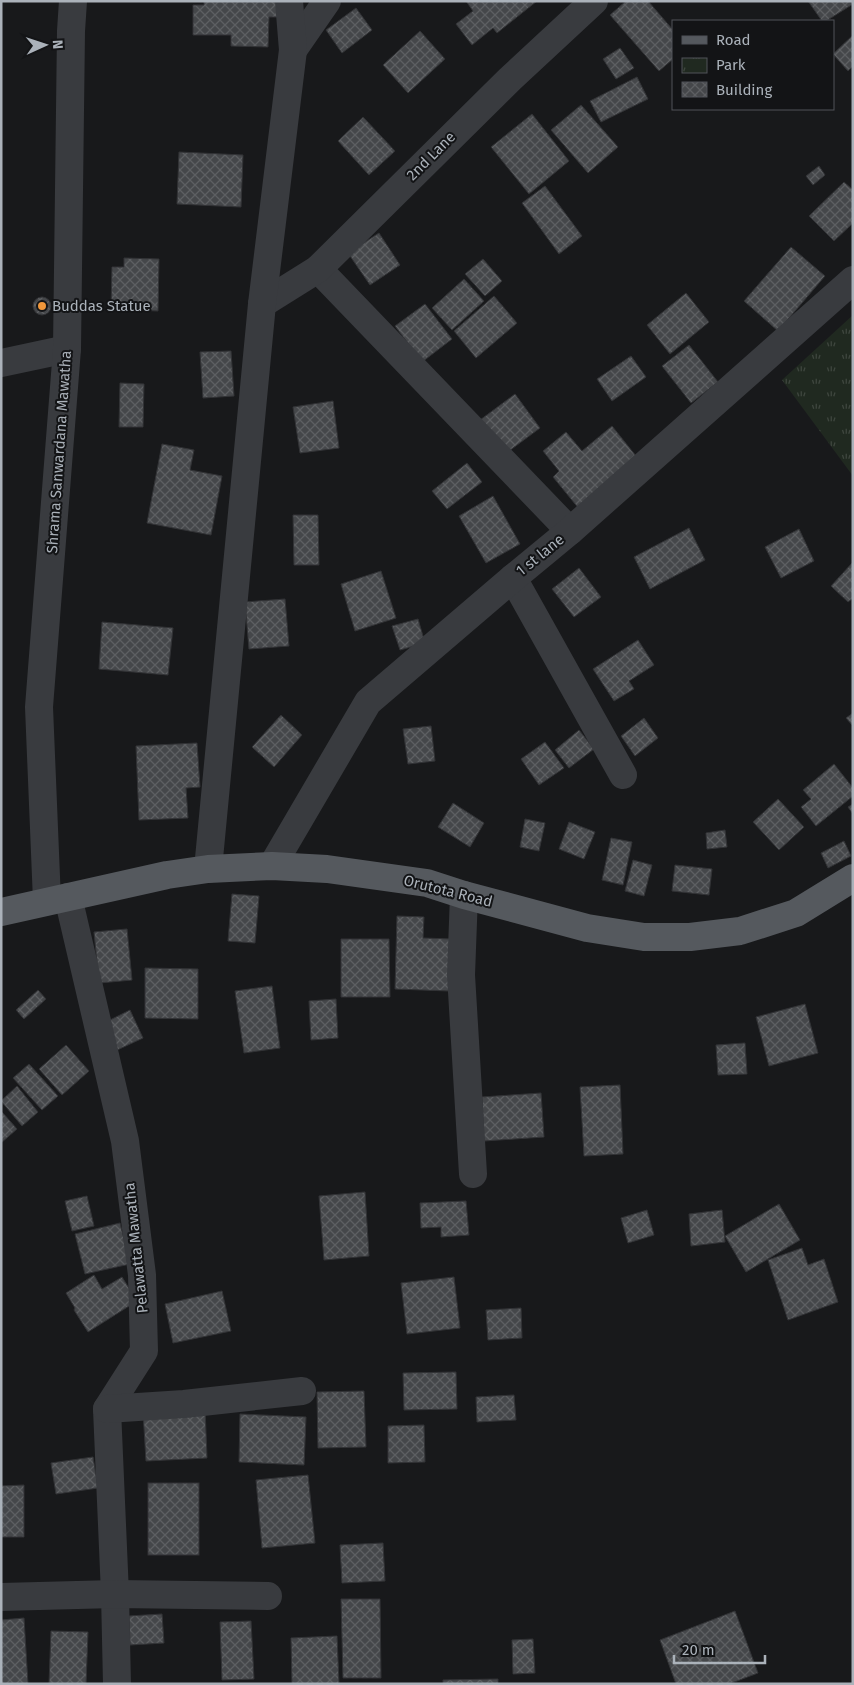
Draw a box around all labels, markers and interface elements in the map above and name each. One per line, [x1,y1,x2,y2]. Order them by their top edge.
north arrow [20,20,70,70]
legend [672,20,834,110]
text: Road [716,31,751,49]
text: N [49,39,66,49]
text: Park [716,56,746,74]
text: Building [716,81,772,99]
street label: 2nd Lane [403,128,459,184]
place label: Buddas Statue [52,297,151,315]
marker: Buddas Statue [36,300,48,312]
street label: Shrama Sanwardana Mawatha [43,350,75,554]
street label: 1 st lane [512,530,568,580]
street label: Orutota Road [402,871,494,911]
street label: Pelawatta Mawatha [120,1182,152,1314]
scale bar [674,1632,765,1664]
text: 20 m [682,1641,715,1659]

